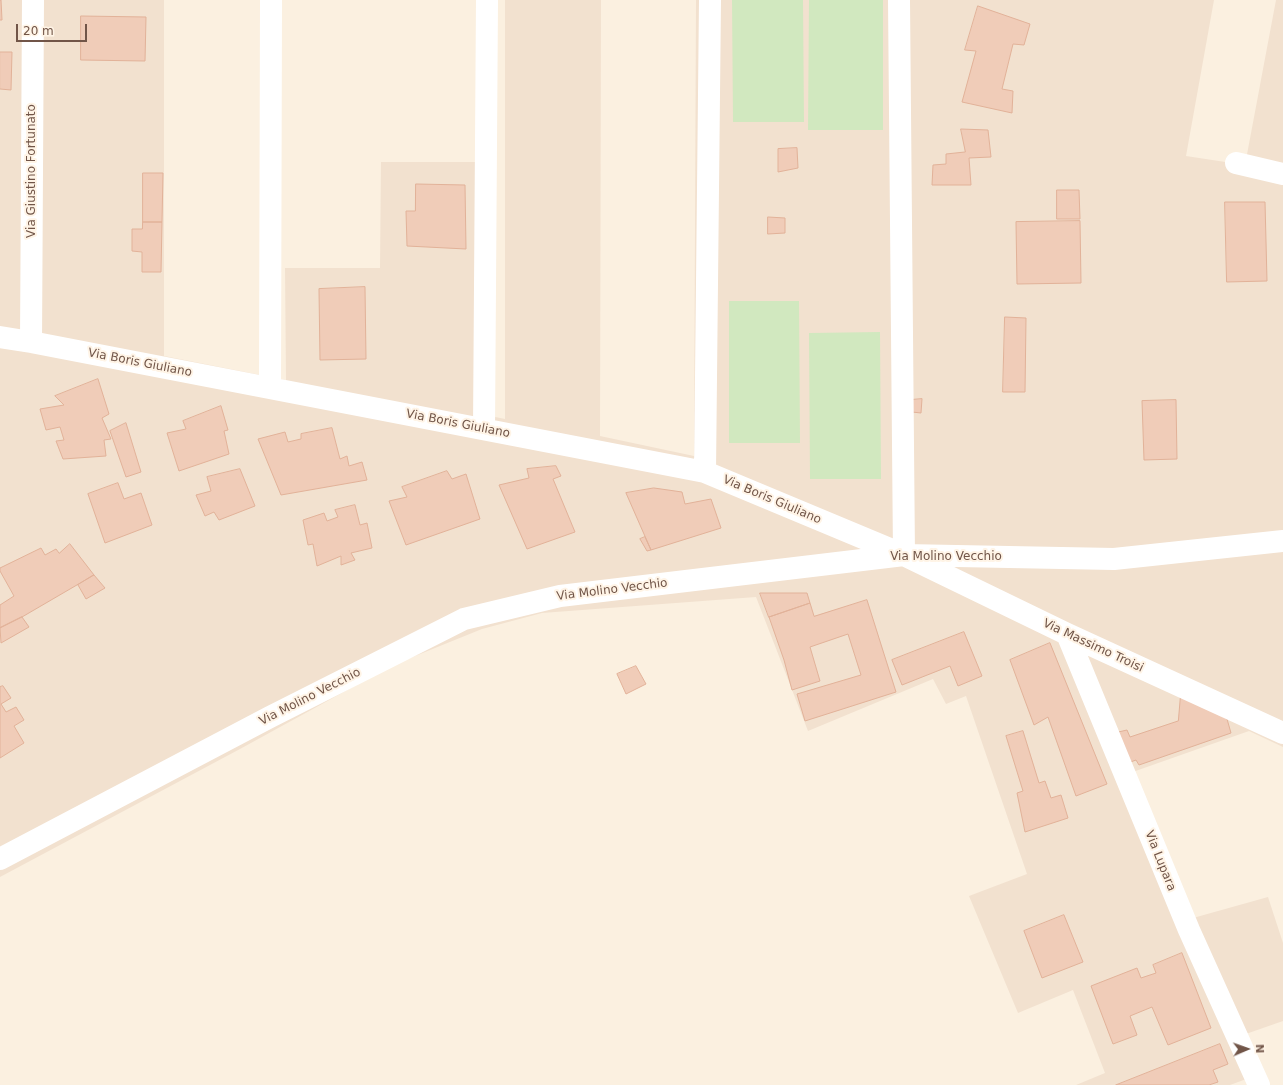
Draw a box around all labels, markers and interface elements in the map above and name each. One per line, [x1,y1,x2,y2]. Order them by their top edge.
scale bar [18,16,89,42]
text: 20 m [23,24,54,38]
street label: Via Giustino Fortunato [25,104,39,238]
street label: Via Boris Giuliano [87,346,193,380]
street label: Via Boris Giuliano [405,407,511,441]
street label: Via Boris Giuliano [721,473,823,527]
street label: Via Molino Vecchio [890,550,1002,564]
street label: Via Molino Vecchio [556,576,668,604]
street label: Via Massimo Troisi [1040,616,1146,676]
street label: Via Molino Vecchio [257,665,363,729]
street label: Via Lupara [1141,829,1179,893]
north arrow [1227,1029,1267,1069]
text: N [1253,1044,1266,1053]

